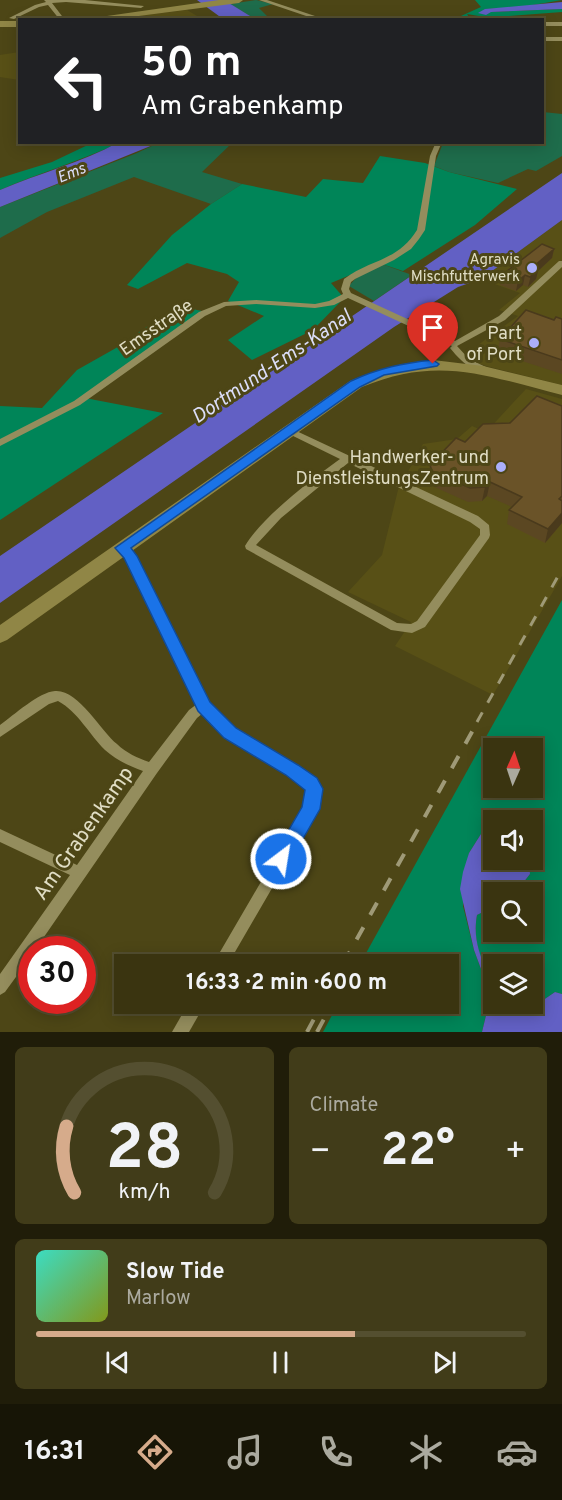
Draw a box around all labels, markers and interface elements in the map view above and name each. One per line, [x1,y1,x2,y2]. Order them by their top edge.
text: 50 m [141,38,242,91]
icon: left [42,42,120,120]
text: Am Grabenkamp [141,90,344,124]
water label: Ems [54,159,90,189]
place label: Agravis Mischfutterwerk [411,251,520,287]
marker: Agravis Mischfutterwerk [525,261,539,275]
street label: Emsstraße [116,295,198,362]
pin [407,302,458,364]
water label: Dortmund-Ems-Kanal [187,304,358,431]
icon: arrive [416,311,449,344]
place label: Part of Port [466,323,522,367]
marker: Part of Port [527,336,541,350]
place label: Handwerker- und DienstleistungsZentrum [295,447,489,491]
marker: Handwerker- und DienstleistungsZentrum [494,460,508,474]
north arrow [483,738,543,798]
map controls [483,738,543,1014]
street label: Am Grabenkamp [28,762,140,906]
button: sound [483,810,543,870]
position arrow [249,827,313,891]
button: search [483,882,543,942]
speed limit sign: 30 [18,936,96,1014]
button: layers [483,954,543,1014]
text: 16:33 · 2 min · 600 m [186,970,387,997]
text: Climate [310,1093,378,1119]
text: 28 [106,1112,183,1191]
text: 22° [381,1124,455,1181]
text: − [310,1132,331,1174]
text: + [505,1132,526,1174]
text: km/h [118,1179,170,1206]
text: Slow Tide [126,1259,225,1286]
text: Marlow [126,1286,190,1312]
icon: previous [101,1346,134,1379]
icon: pause [264,1346,297,1379]
icon: next [428,1346,461,1379]
icon: directions [134,1431,176,1473]
icon: music [224,1431,266,1473]
icon: phone [315,1431,357,1473]
icon: climate [405,1431,447,1473]
icon: car [496,1431,538,1473]
text: 16:31 [24,1435,85,1469]

